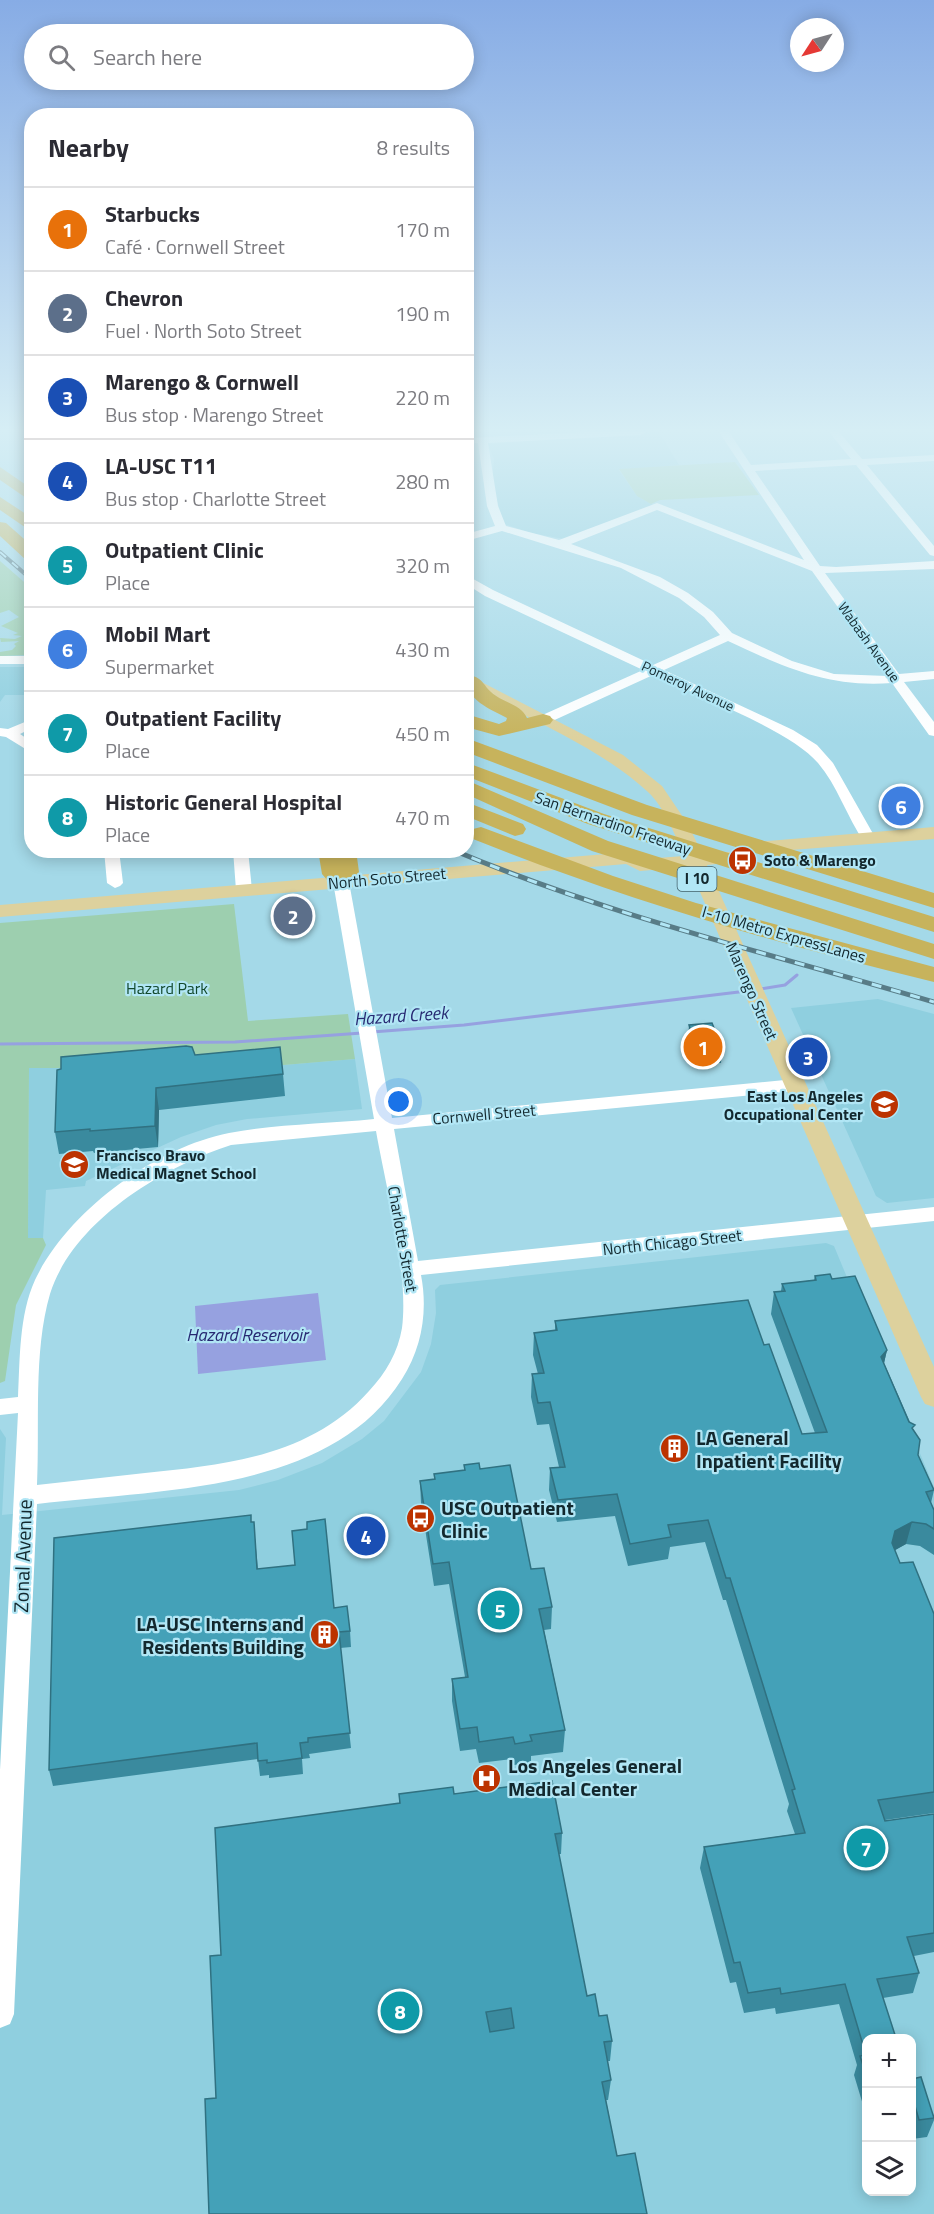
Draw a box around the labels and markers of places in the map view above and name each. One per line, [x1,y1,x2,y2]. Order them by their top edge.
pin: 6 [882,784,920,828]
bus stop icon: Soto & Marengo [727,844,759,876]
place label: Soto & Marengo [764,848,876,872]
pin: 2 [274,894,312,938]
pin: 1 [684,1024,722,1070]
pin: 3 [788,1034,828,1080]
place label: East Los Angeles Occupational Center [724,1084,863,1126]
school or university icon: East Los Angeles Occupational Center [868,1089,900,1121]
place label: Francisco Bravo Medical Magnet School [96,1143,257,1185]
school or university icon: Francisco Bravo Medical Magnet School [59,1148,91,1180]
place label: LA General Inpatient Facility [696,1422,842,1476]
building icon: LA General Inpatient Facility [659,1433,691,1465]
place label: USC Outpatient Clinic [441,1492,574,1546]
bus stop icon: USC Outpatient Clinic [404,1503,436,1535]
pin: 4 [346,1514,386,1558]
pin: 5 [480,1588,520,1632]
place label: LA-USC Interns and Residents Building [136,1608,304,1662]
building icon: LA-USC Interns and Residents Building [309,1619,341,1651]
place label: Los Angeles General Medical Center [508,1750,682,1804]
hospital icon: Los Angeles General Medical Center [471,1762,503,1794]
pin: 7 [846,1826,886,1870]
pin: 8 [380,1988,420,2034]

